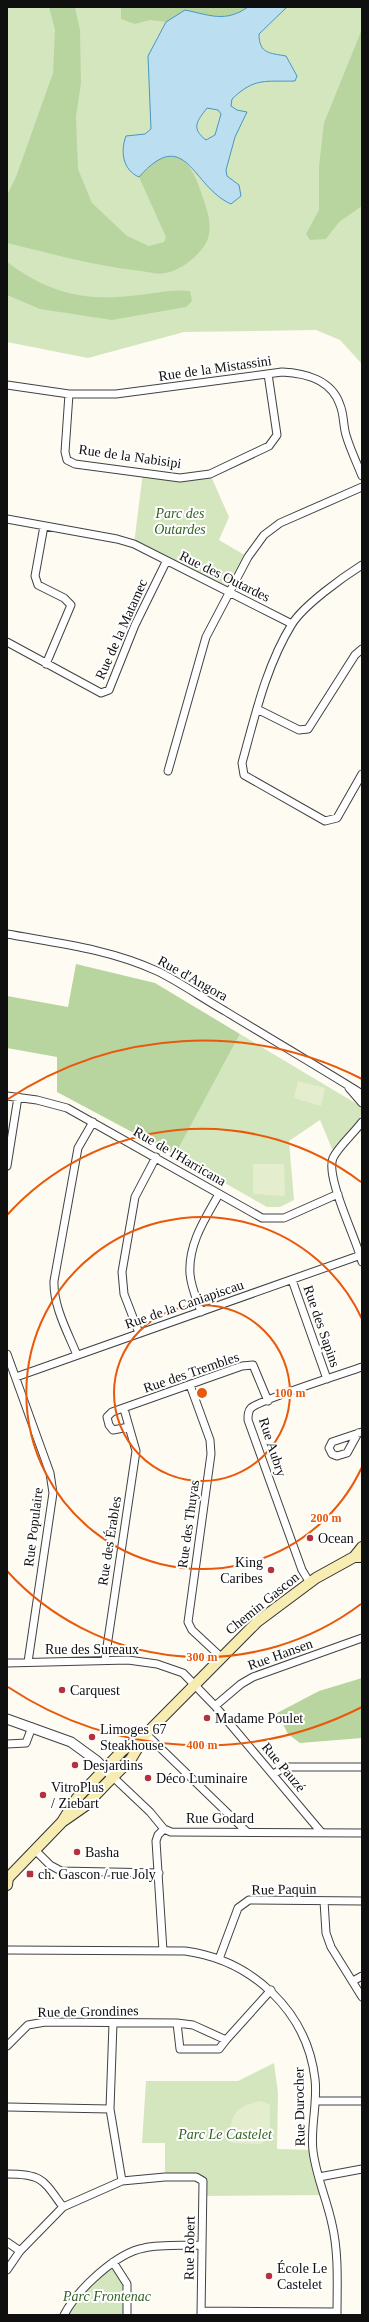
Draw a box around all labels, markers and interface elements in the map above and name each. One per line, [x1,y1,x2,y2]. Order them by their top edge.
street label: Rue de la Mistassini [158,353,273,384]
street label: Rue de la Nabisipi [77,442,182,471]
park label: Parc des Outardes [154,506,206,537]
street label: Rue des Outardes [177,548,272,605]
street label: Rue de la Matamec [93,577,150,682]
street label: Rue d'Angora [155,953,231,1004]
street label: Rue de l'Harricana [131,1124,229,1189]
street label: Rue de la Caniapiscau [123,1277,246,1332]
street label: Rue des Sapins [301,1283,343,1369]
street label: Rue des Trembles [141,1349,241,1396]
centre of rings [195,1386,209,1400]
text: 100 m [275,1386,306,1400]
street label: Rue Aubry [256,1416,289,1479]
street label: Rue des Thuyas [175,1479,202,1569]
street label: Rue Populaire [21,1487,46,1568]
street label: Rue des Érables [94,1495,124,1587]
text: 200 m [311,1511,342,1525]
place label: Ocean [318,1531,354,1546]
marker: Ocean [305,1533,315,1543]
place label: King Caribes [220,1555,263,1586]
marker: King Caribes [266,1565,276,1575]
street label: Chemin Gascon [223,1569,302,1637]
street label: Rue Hansen [246,1636,315,1673]
street label: Rue des Sureaux [45,1642,139,1657]
text: 300 m [187,1650,218,1664]
place label: Carquest [70,1683,120,1698]
marker: Carquest [57,1685,67,1695]
place label: Madame Poulet [215,1711,303,1726]
marker: Madame Poulet [202,1713,212,1723]
place label: Limoges 67 Steakhouse [100,1722,167,1753]
marker: Limoges 67 Steakhouse [87,1732,97,1742]
text: 400 m [187,1738,218,1752]
street label: Rue Pauzé [259,1740,308,1795]
place label: Desjardins [83,1758,143,1773]
marker: Desjardins [70,1760,80,1770]
place label: Déco Luminaire [156,1771,247,1786]
marker: Déco Luminaire [143,1773,153,1783]
place label: VitroPlus / Ziebart [51,1780,104,1811]
marker: VitroPlus / Ziebart [38,1790,48,1800]
street label: Rue Godard [186,1811,254,1826]
place label: Basha [85,1845,120,1860]
marker: Basha [72,1847,82,1857]
place label: ch. Gascon / rue Joly [38,1867,156,1882]
marker: ch. Gascon / rue Joly [25,1869,35,1879]
street label: Rue Paquin [251,1881,317,1898]
street label: Rue de Grondines [37,2003,139,2020]
street label: Rue Durocher [291,2067,308,2147]
park label: Parc Le Castelet [177,2127,273,2142]
street label: Rue Robert [181,2216,198,2280]
place label: École Le Castelet [277,2260,327,2292]
marker: École Le Castelet [264,2271,274,2281]
park label: Parc Frontenac [62,2289,152,2304]

